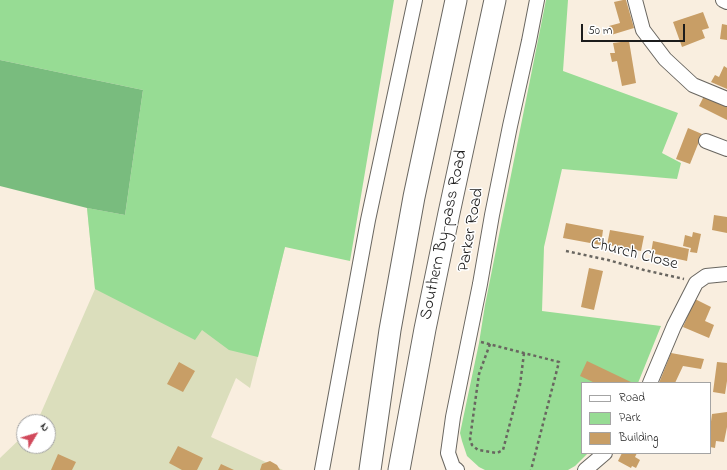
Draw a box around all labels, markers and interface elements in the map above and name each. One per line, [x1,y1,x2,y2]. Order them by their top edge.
scale bar [583,16,687,42]
text: 50 m [588,22,612,40]
street label: Southern By-pass Road [417,148,473,322]
street label: Parker Road [455,186,489,274]
street label: Church Close [588,234,680,276]
legend [581,382,711,454]
text: Road [619,389,645,407]
text: Park [619,409,641,427]
north arrow [16,414,56,454]
text: N [36,419,53,435]
text: Building [619,429,658,447]

